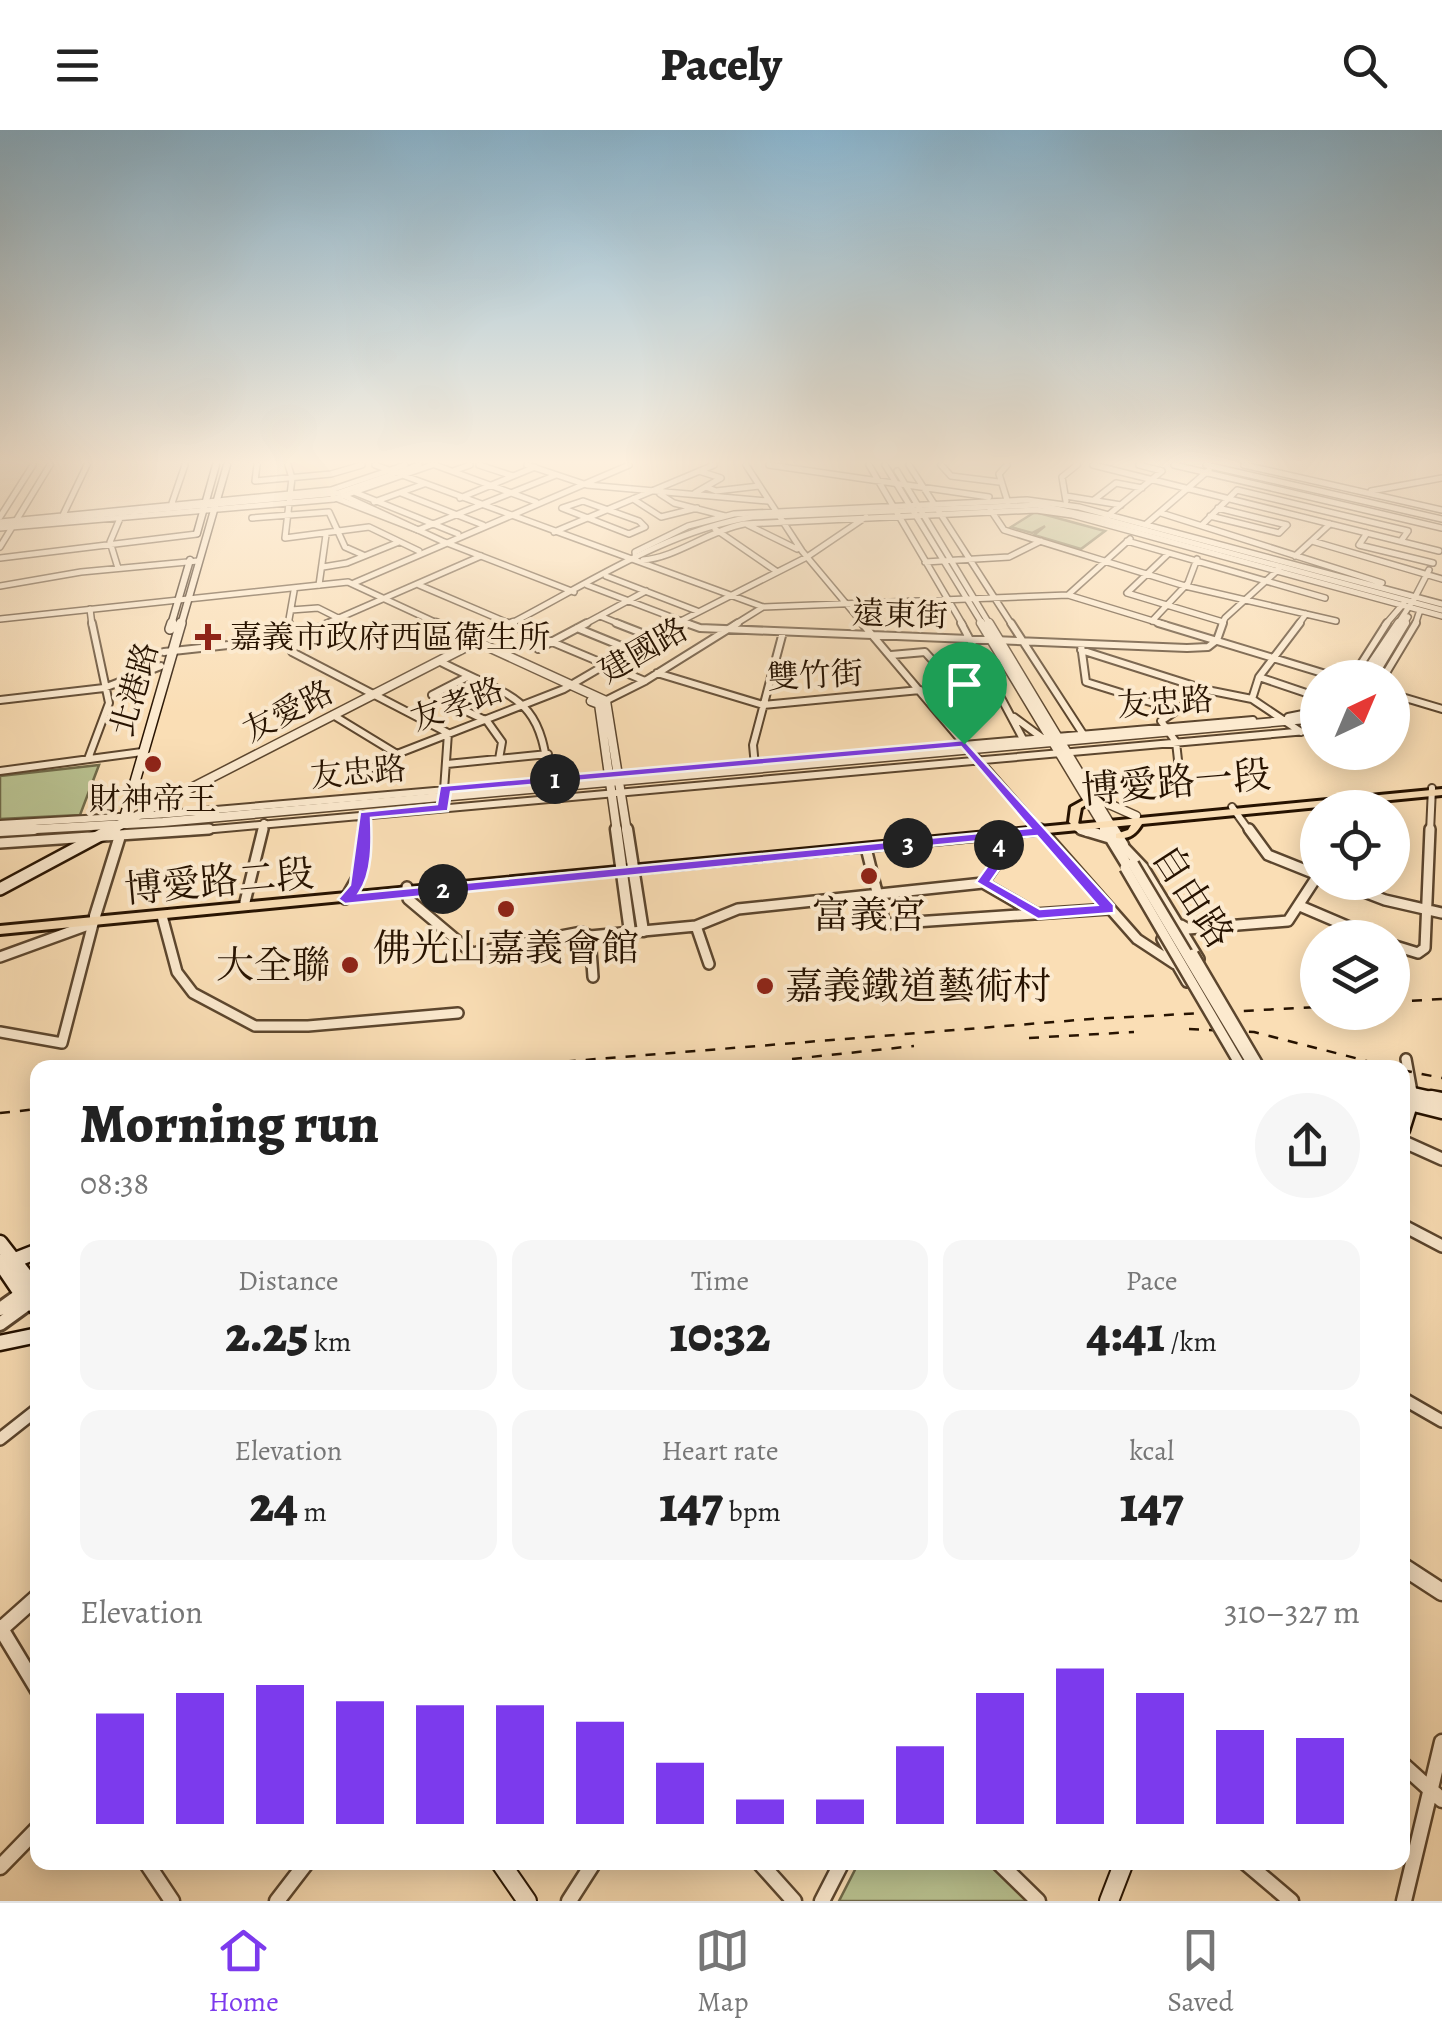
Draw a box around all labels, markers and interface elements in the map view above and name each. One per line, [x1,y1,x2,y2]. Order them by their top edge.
text: Pacely [660,34,782,96]
icon: menu [50,38,105,93]
icon: search [1337,38,1392,93]
street label: 遠東街 [851,590,949,638]
street label: 建國路 [590,607,696,693]
place label: 嘉義市政府西區衛生所 [230,615,550,659]
marker: 嘉義市政府西區衛生所 [195,624,221,650]
street label: 北港路 [100,637,168,741]
pin [922,642,1007,745]
street label: 雙竹街 [766,651,864,699]
icon: arrive [937,657,992,712]
north arrow [1300,660,1410,770]
map controls [1300,660,1410,1030]
street label: 友孝路 [404,667,510,741]
street label: 友愛路 [235,670,341,752]
street label: 友忠路 [1116,677,1214,727]
street label: 友忠路 [308,746,408,798]
street label: 博愛路一段 [1079,748,1273,816]
marker: 財神帝王 [142,753,164,775]
pin: 1 [530,754,580,804]
text: 1 [550,760,560,798]
place label: 財神帝王 [89,777,217,821]
button: locate [1300,790,1410,900]
pin: 3 [883,818,933,868]
pin: 4 [974,820,1024,870]
text: 3 [902,824,914,862]
text: 4 [992,826,1006,864]
street label: 自由路 [1140,834,1246,958]
street label: 博愛路二段 [122,847,316,915]
pin: 2 [418,864,468,914]
marker: 富義宮 [858,865,880,887]
text: 2 [436,870,450,908]
place label: 富義宮 [812,889,926,941]
marker: 佛光山嘉義會館 [495,898,517,920]
button: layers [1300,920,1410,1030]
place label: 佛光山嘉義會館 [373,922,639,974]
place label: 大全聯 [216,939,330,991]
marker: 大全聯 [339,954,361,976]
place label: 嘉義鐵道藝術村 [785,960,1051,1012]
marker: 嘉義鐵道藝術村 [754,975,776,997]
text: Morning run [80,1086,379,1161]
button: share [1255,1093,1360,1198]
text: 08:38 [80,1161,149,1205]
text: Distance [238,1262,339,1300]
text: Time [691,1262,749,1300]
text: Pace [1126,1262,1178,1300]
text: 2.25 [225,1300,308,1368]
text: 10:32 [670,1300,770,1368]
text: 4:41 [1087,1300,1165,1368]
text: km [308,1323,351,1361]
text: /km [1165,1323,1217,1361]
text: Elevation [235,1432,342,1470]
text: Heart rate [662,1432,778,1470]
text: kcal [1129,1432,1174,1470]
text: 24 [250,1470,298,1538]
text: 147 [659,1470,723,1538]
text: 147 [1120,1470,1184,1538]
text: m [298,1493,327,1531]
text: bpm [723,1493,781,1531]
text: Elevation [80,1590,203,1634]
text: 310–327 m [1224,1590,1360,1634]
tab: Home [208,1923,279,2021]
tab: Map [695,1923,750,2021]
tab: Saved [1167,1923,1234,2021]

